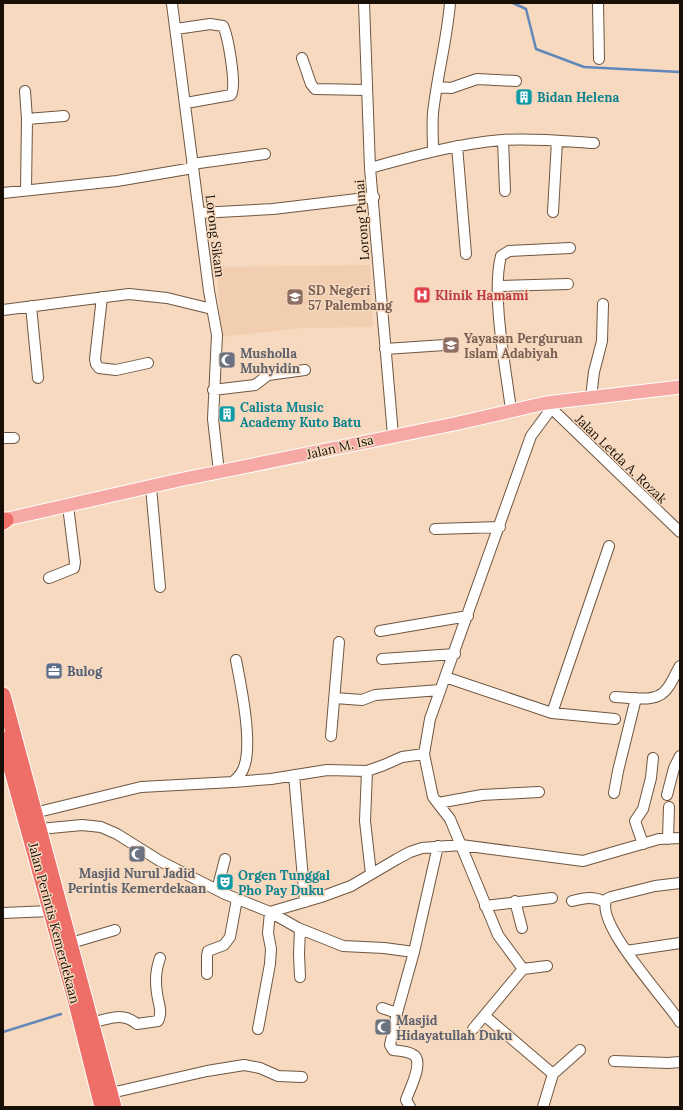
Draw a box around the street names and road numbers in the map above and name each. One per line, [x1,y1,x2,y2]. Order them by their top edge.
street label: Lorong Punai [351,179,373,261]
street label: Lorong Sikam [202,194,229,279]
street label: Jalan Letda A. Rozak [571,410,670,507]
street label: Jalan M. Isa [304,431,376,463]
street label: Jalan Perintis Kemerdekaan [24,840,84,1005]

